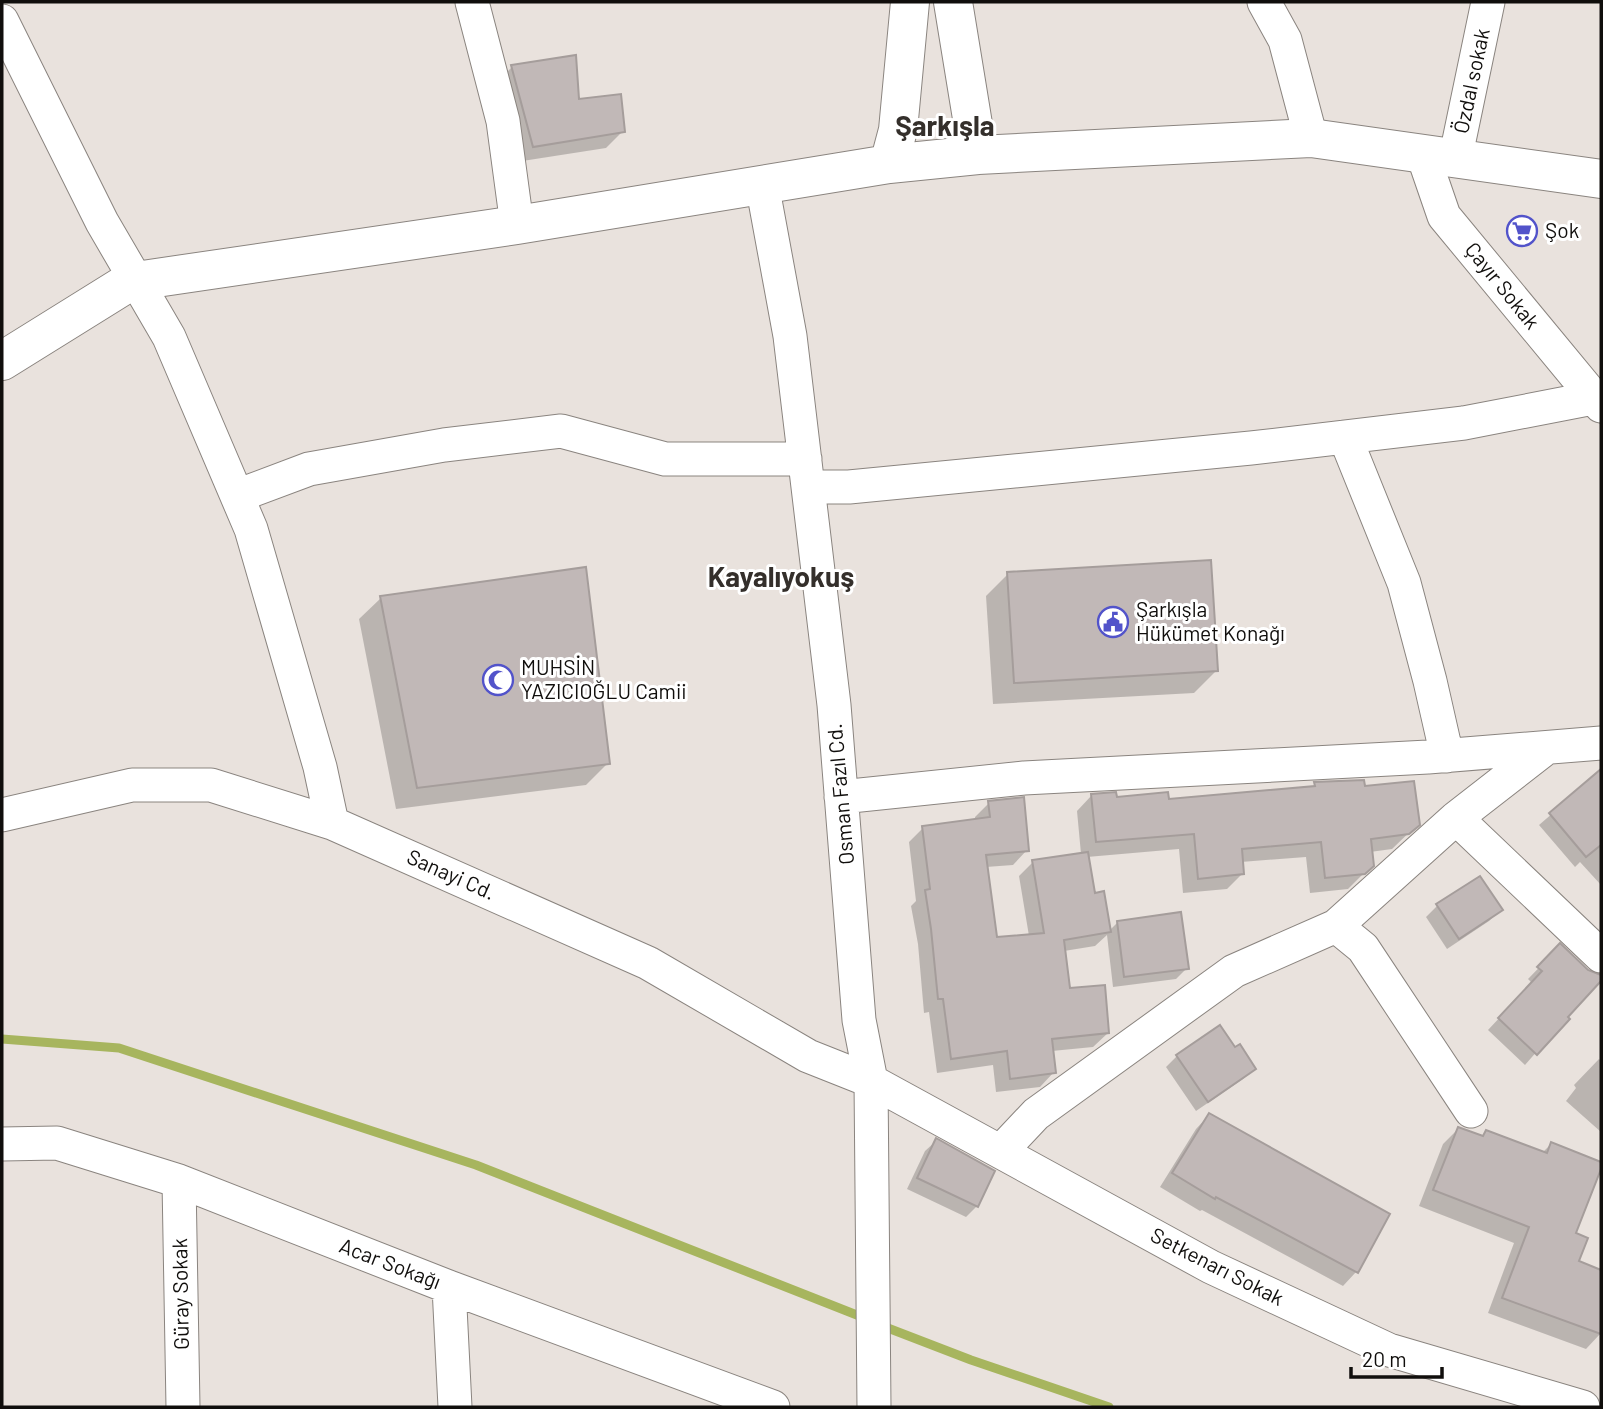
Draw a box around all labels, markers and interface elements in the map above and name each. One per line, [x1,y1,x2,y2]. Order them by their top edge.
street label: Özdal sokak [1447,26,1494,136]
district label: Şarkışla [895,108,995,142]
supermarket icon: Şok [1505,214,1539,248]
place label: Şok [1545,217,1579,242]
street label: Çayır Sokak [1461,237,1546,334]
district label: Kayalıyokuş [708,559,854,593]
place label: Şarkışla Hükümet Konağı [1136,596,1285,645]
public building icon: Şarkışla Hükümet Konağı [1096,605,1130,639]
place label: MUHSİN YAZICIOĞLU Camii [521,654,687,703]
mosque icon: MUHSİN YAZICIOĞLU Camii [481,663,515,697]
street label: Osman Fazıl Cd. [821,722,858,866]
street label: Sanayi Cd. [404,843,500,904]
street label: Setkenarı Sokak [1147,1221,1288,1310]
street label: Acar Sokağı [336,1232,445,1293]
street label: Güray Sokak [166,1238,193,1350]
scale bar [1351,1336,1442,1380]
text: 20 m [1362,1346,1407,1371]

